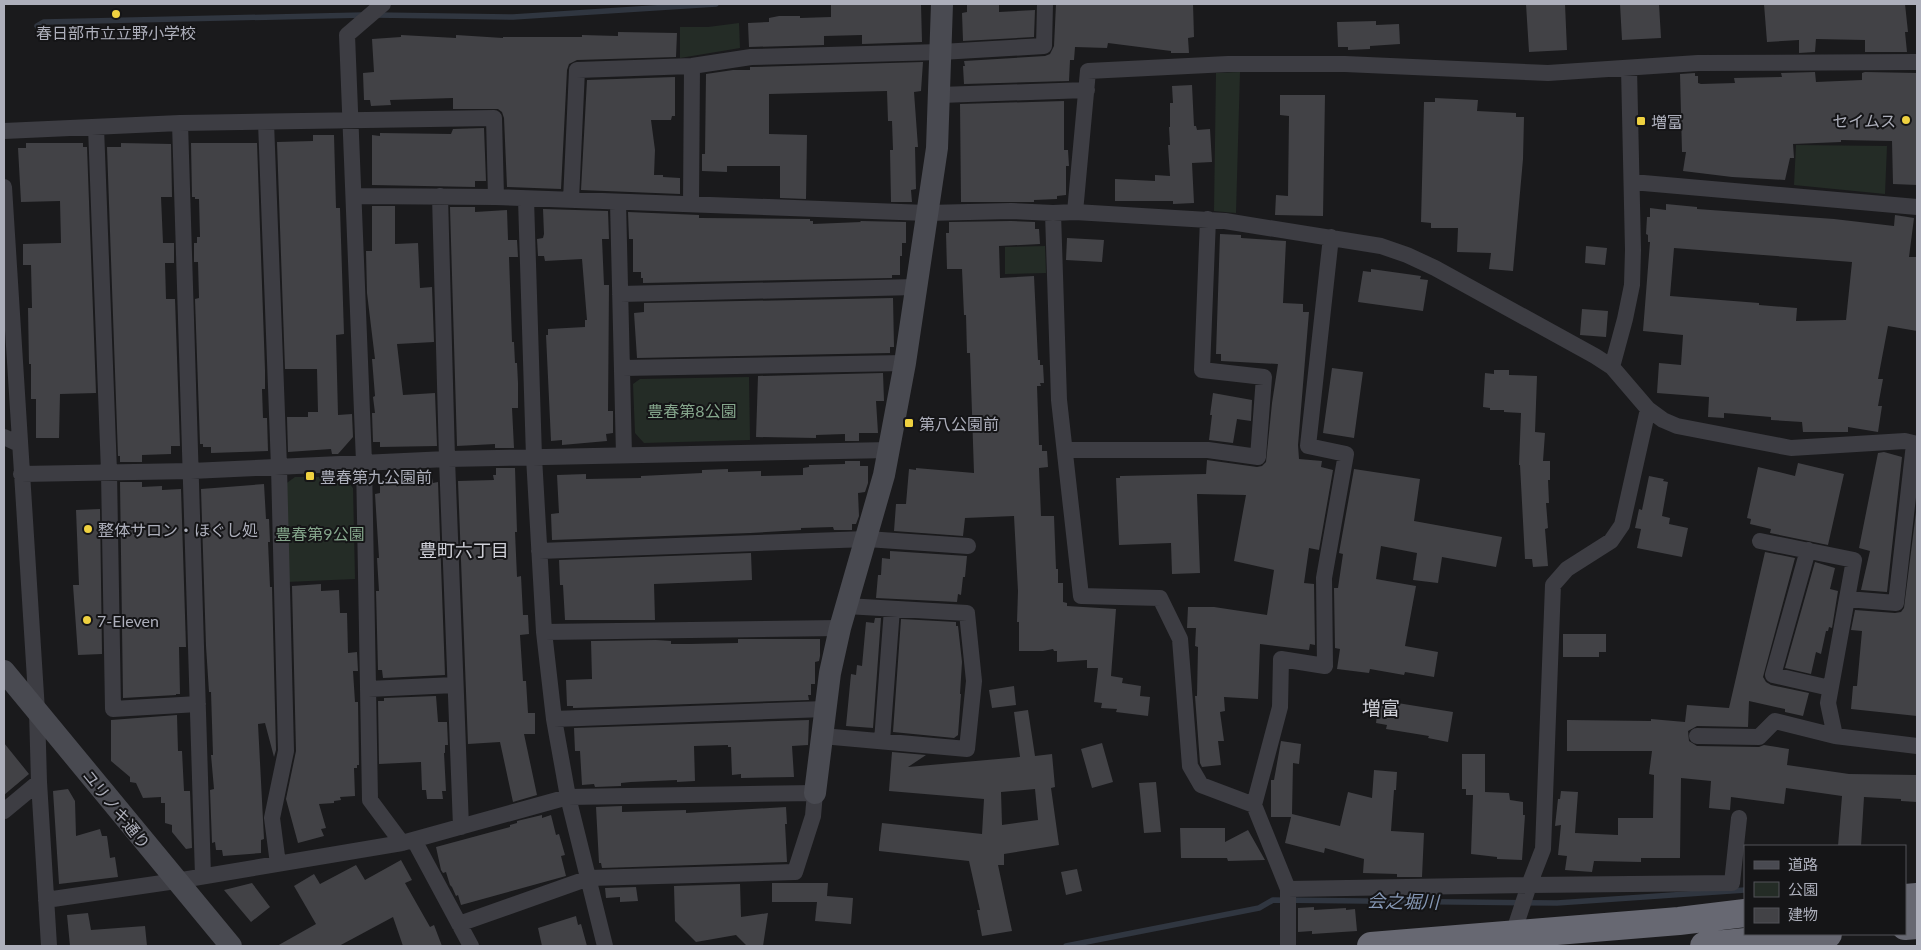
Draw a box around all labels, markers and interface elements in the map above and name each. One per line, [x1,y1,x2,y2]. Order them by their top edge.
marker: 春日部市立立野小学校 [110,8,122,20]
place label: 春日部市立立野小学校 [36,23,196,42]
place label: セイムス [1832,111,1896,130]
place label: 増富 [1651,112,1683,131]
marker: セイムス [1900,114,1912,126]
marker: 増富 [1635,115,1647,127]
park label: 豊春第8公園 [647,401,737,420]
place label: 第八公園前 [919,414,999,433]
marker: 第八公園前 [903,417,915,429]
place label: 豊春第九公園前 [320,467,432,486]
marker: 豊春第九公園前 [304,470,316,482]
place label: 整体サロン・ほぐし処 [98,520,258,539]
marker: 整体サロン・ほぐし処 [82,523,94,535]
park label: 豊春第9公園 [275,524,365,543]
district label: 豊町六丁目 [419,539,509,561]
place label: 7-Eleven [97,611,159,630]
marker: 7-Eleven [81,614,93,626]
district label: 増富 [1362,696,1400,719]
street label: ユリノキ通り [79,766,155,852]
legend [1744,845,1906,935]
text: 道路 [1788,855,1818,873]
text: 公園 [1788,880,1818,898]
water label: 会之堀川 [1367,889,1441,913]
text: 建物 [1788,905,1818,923]

